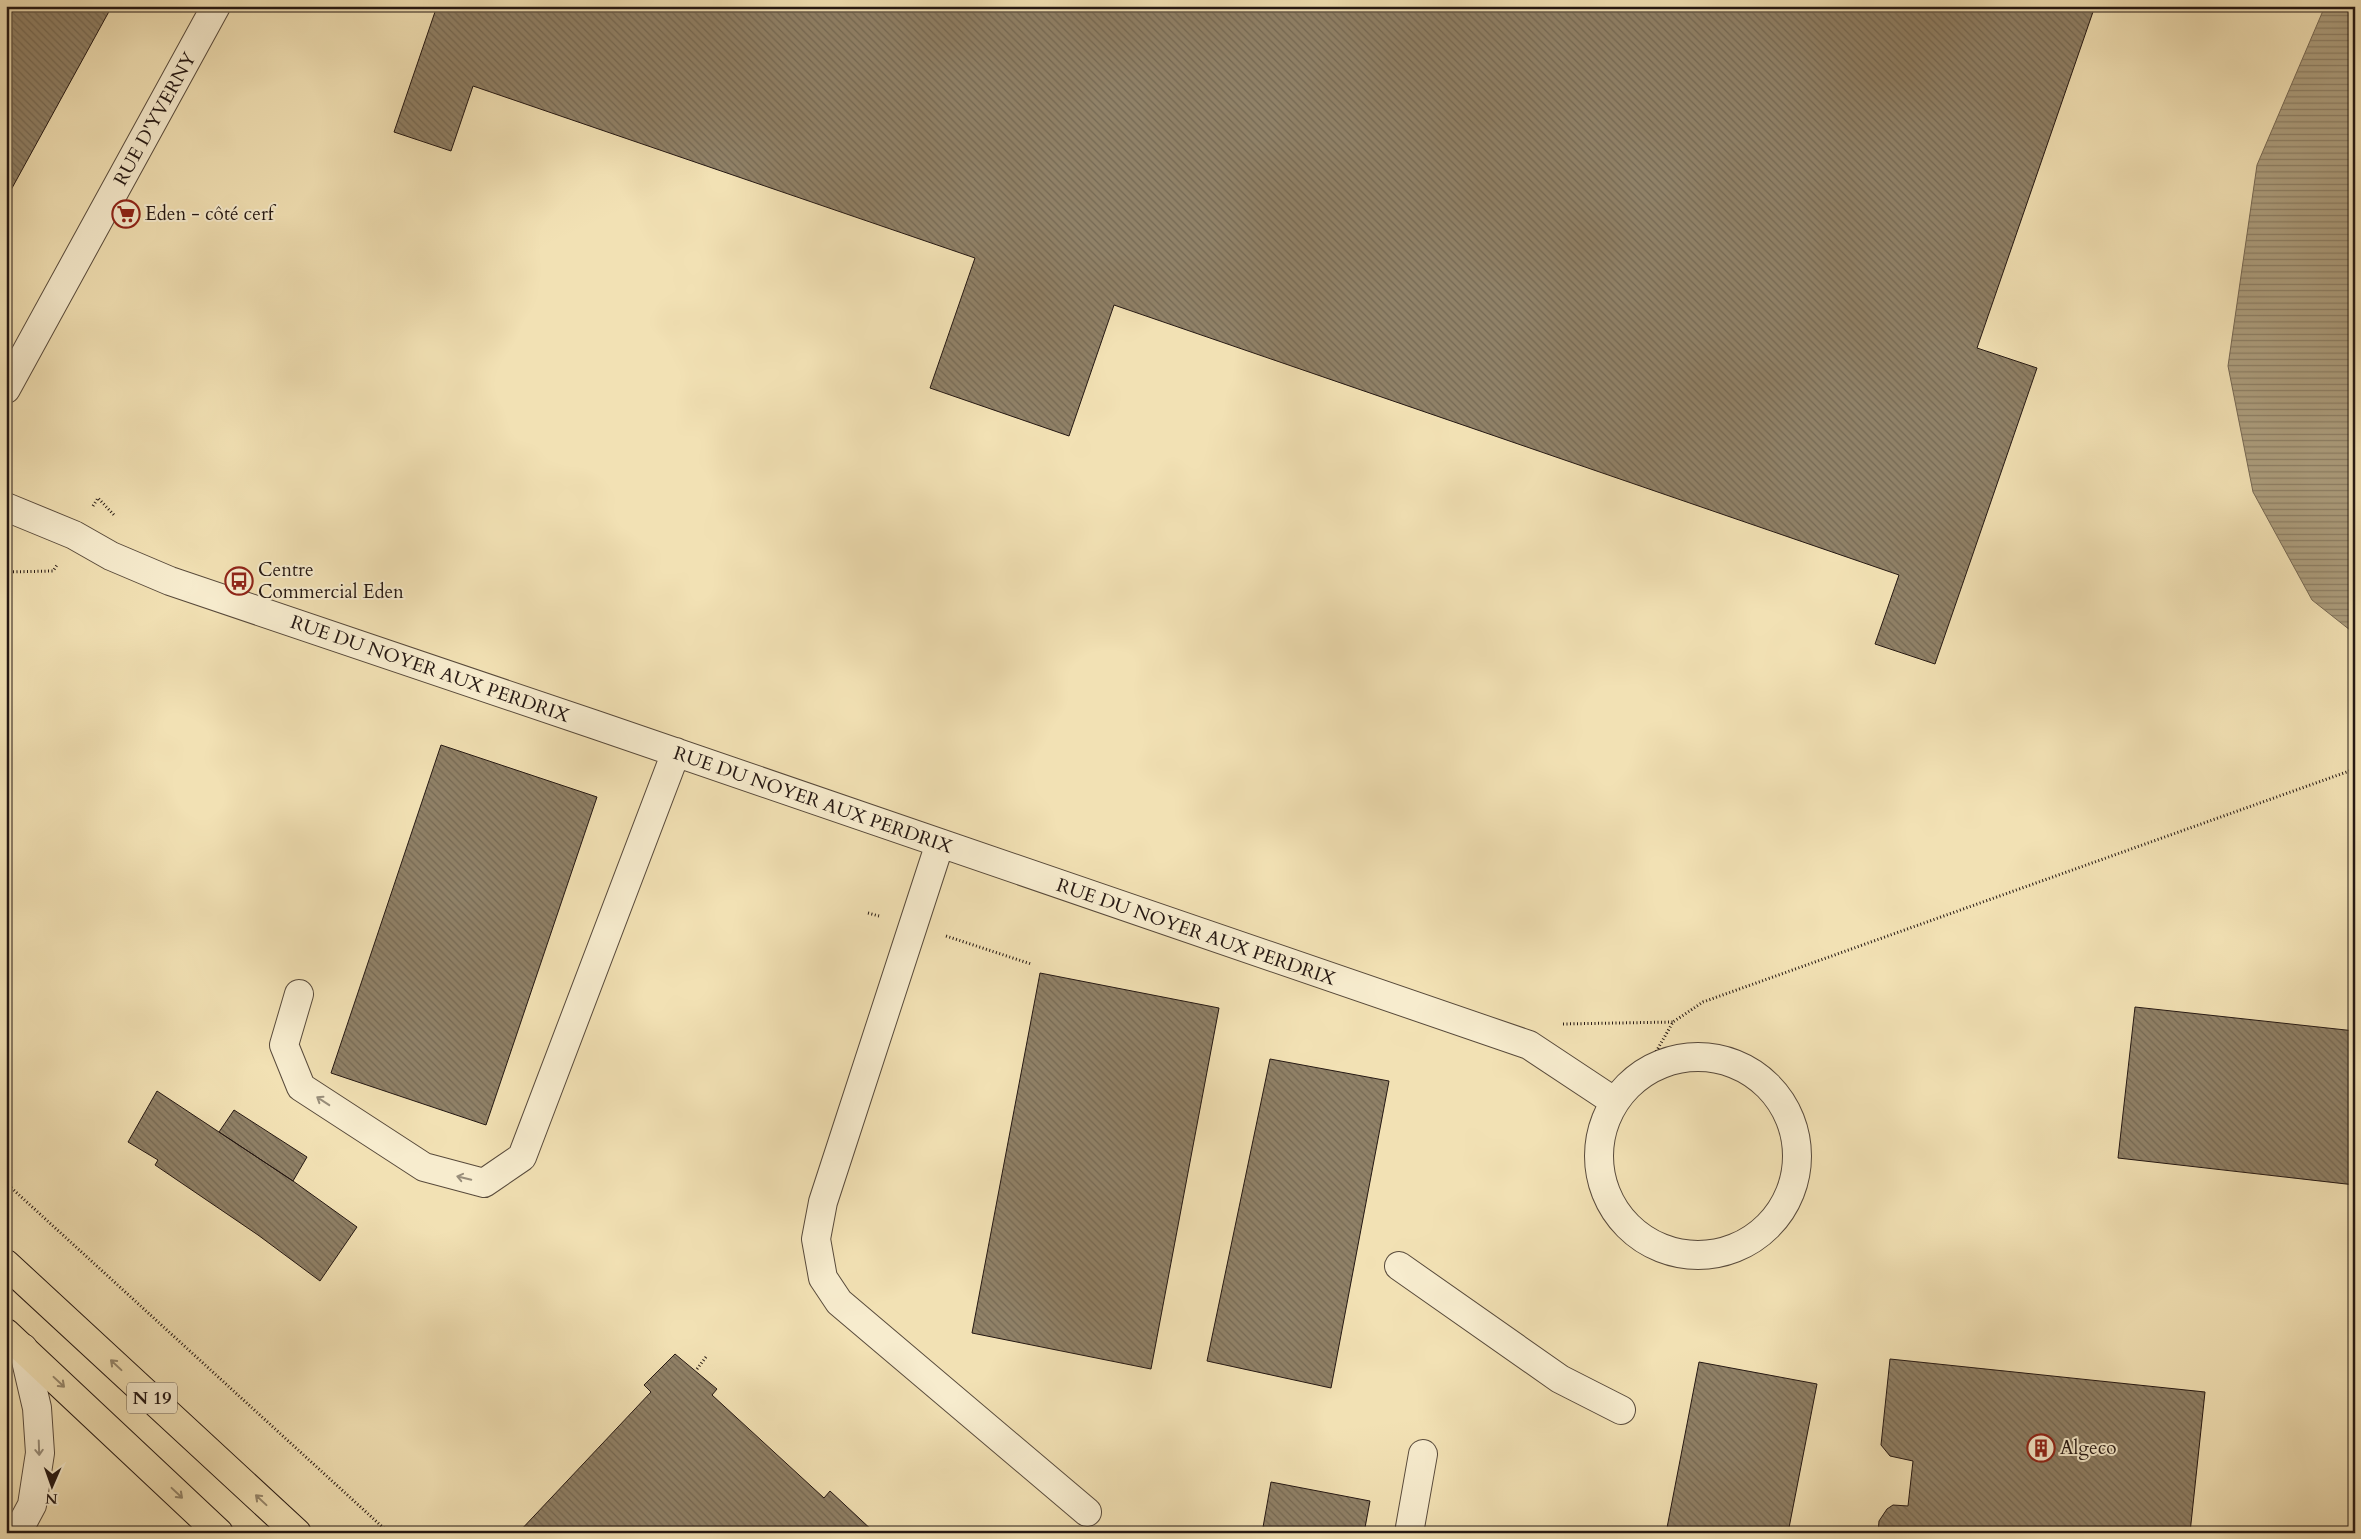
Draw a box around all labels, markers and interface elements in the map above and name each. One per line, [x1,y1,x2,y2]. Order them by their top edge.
street label: RUE D'YVERNY [108,47,203,190]
supermarket icon: Eden - côté cerf [111,199,141,229]
place label: Eden - côté cerf [145,201,277,227]
place label: Centre Commercial Eden [258,557,404,605]
bus stop icon: Centre Commercial Eden [224,566,254,596]
street label: RUE DU NOYER AUX PERDRIX [287,609,573,729]
street label: RUE DU NOYER AUX PERDRIX [670,740,956,860]
street label: RUE DU NOYER AUX PERDRIX [1053,872,1339,992]
one-way arrow [316,1096,330,1106]
one-way arrow [457,1173,473,1182]
one-way arrow [110,1360,123,1371]
one-way arrow [52,1376,65,1388]
road number: N 19 [127,1382,177,1414]
building icon: Algeco [2026,1433,2056,1463]
place label: Algeco [2060,1435,2117,1461]
one-way arrow [35,1440,44,1456]
north arrow [28,1462,78,1512]
one-way arrow [171,1487,184,1499]
text: N [45,1489,58,1508]
one-way arrow [255,1494,268,1506]

